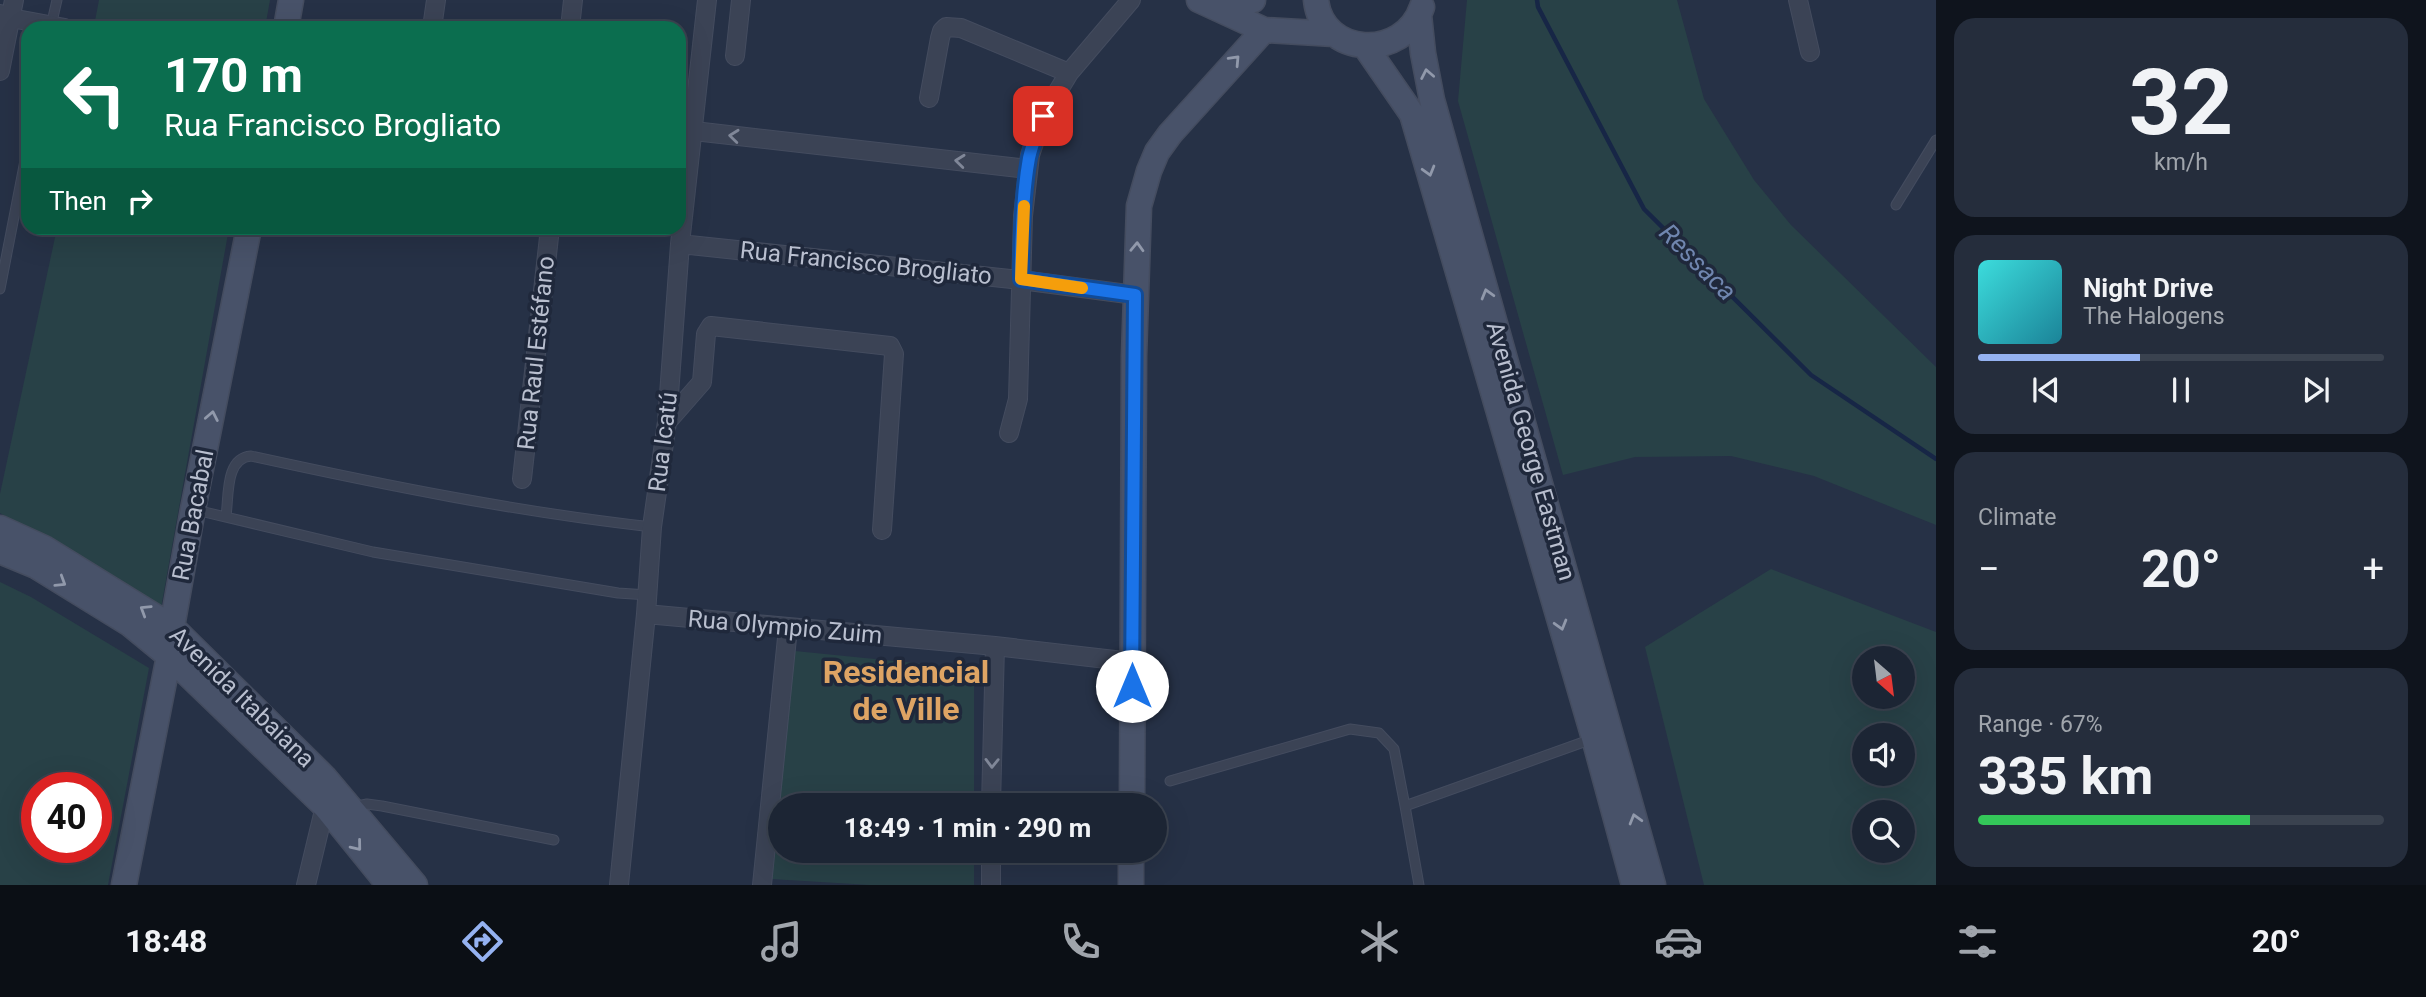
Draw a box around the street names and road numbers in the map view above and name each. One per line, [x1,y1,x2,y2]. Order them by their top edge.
street label: Rua Francisco Brogliato [739,236,993,290]
street label: Rua Raul Estéfano [512,255,560,451]
street label: Avenida George Eastman [1481,318,1581,584]
street label: Rua Icatú [643,391,683,493]
street label: Rua Bacabal [167,447,219,583]
street label: Rua Olympio Zuim [687,605,883,649]
street label: Avenida Itabaiana [164,621,320,773]

